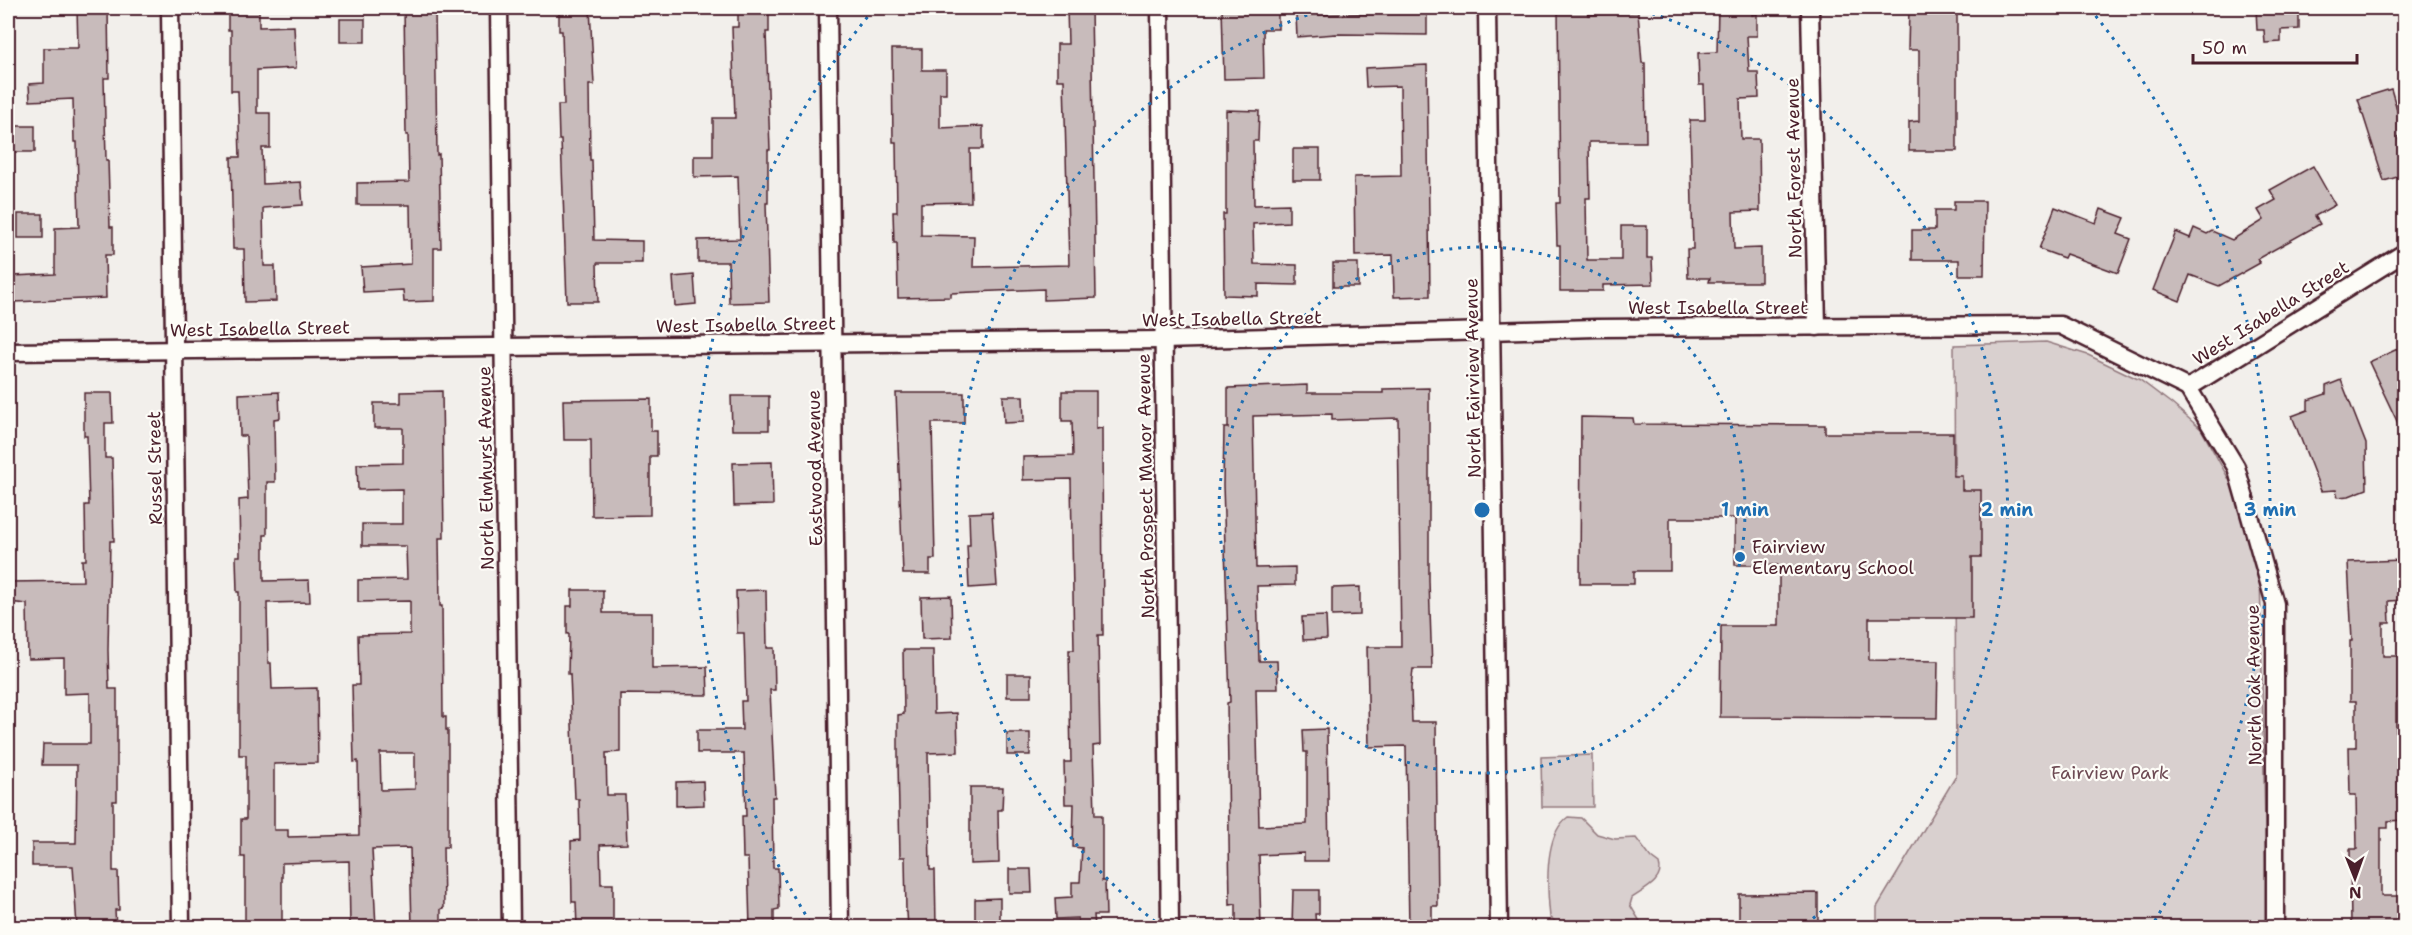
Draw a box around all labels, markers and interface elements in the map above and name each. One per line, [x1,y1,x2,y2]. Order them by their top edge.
scale bar [2193,27,2356,65]
text: 50 m [2202,36,2247,60]
street label: North Forest Avenue [1780,77,1808,259]
street label: West Isabella Street [2188,255,2354,371]
street label: North Fairview Avenue [1459,278,1487,478]
street label: West Isabella Street [1628,296,1808,320]
street label: West Isabella Street [1142,305,1322,333]
street label: West Isabella Street [656,311,836,339]
street label: West Isabella Street [170,315,350,343]
street label: North Prospect Manor Avenue [1132,353,1160,619]
street label: North Elmhurst Avenue [472,366,500,570]
street label: Eastwood Avenue [802,389,828,547]
street label: Russel Street [142,411,168,525]
text: 1 min [1721,498,1769,522]
text: 2 min [1981,498,2033,522]
text: 3 min [2244,498,2296,522]
centre of rings [1472,500,1492,520]
place label: Fairview Elementary School [1752,535,1915,580]
marker: Fairview Elementary School [1733,550,1747,564]
street label: North Oak Avenue [2241,604,2267,766]
park label: Fairview Park [2051,761,2169,785]
north arrow [2325,848,2385,908]
text: N [2349,882,2362,903]

